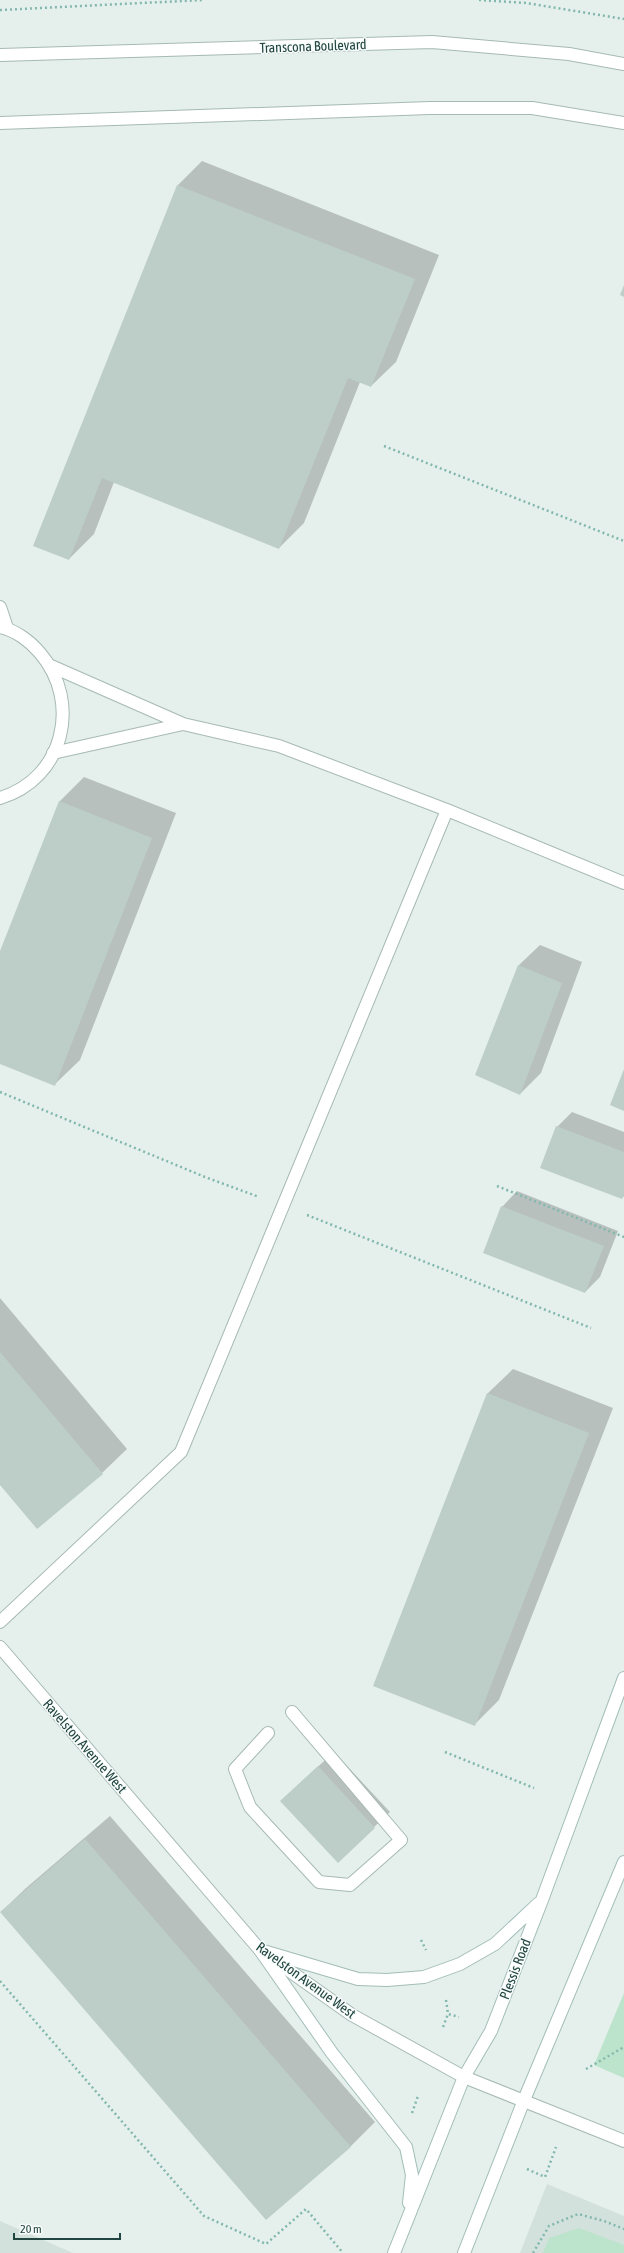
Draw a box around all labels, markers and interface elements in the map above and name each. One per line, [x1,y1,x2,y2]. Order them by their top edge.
street label: Transcona Boulevard [259,36,367,56]
street label: Ravelston Avenue West [40,1696,130,1796]
street label: Plessis Road [496,1936,534,2002]
street label: Ravelston Avenue West [253,1939,359,2021]
scale bar [14,2215,120,2241]
text: 20 m [20,2222,42,2236]

